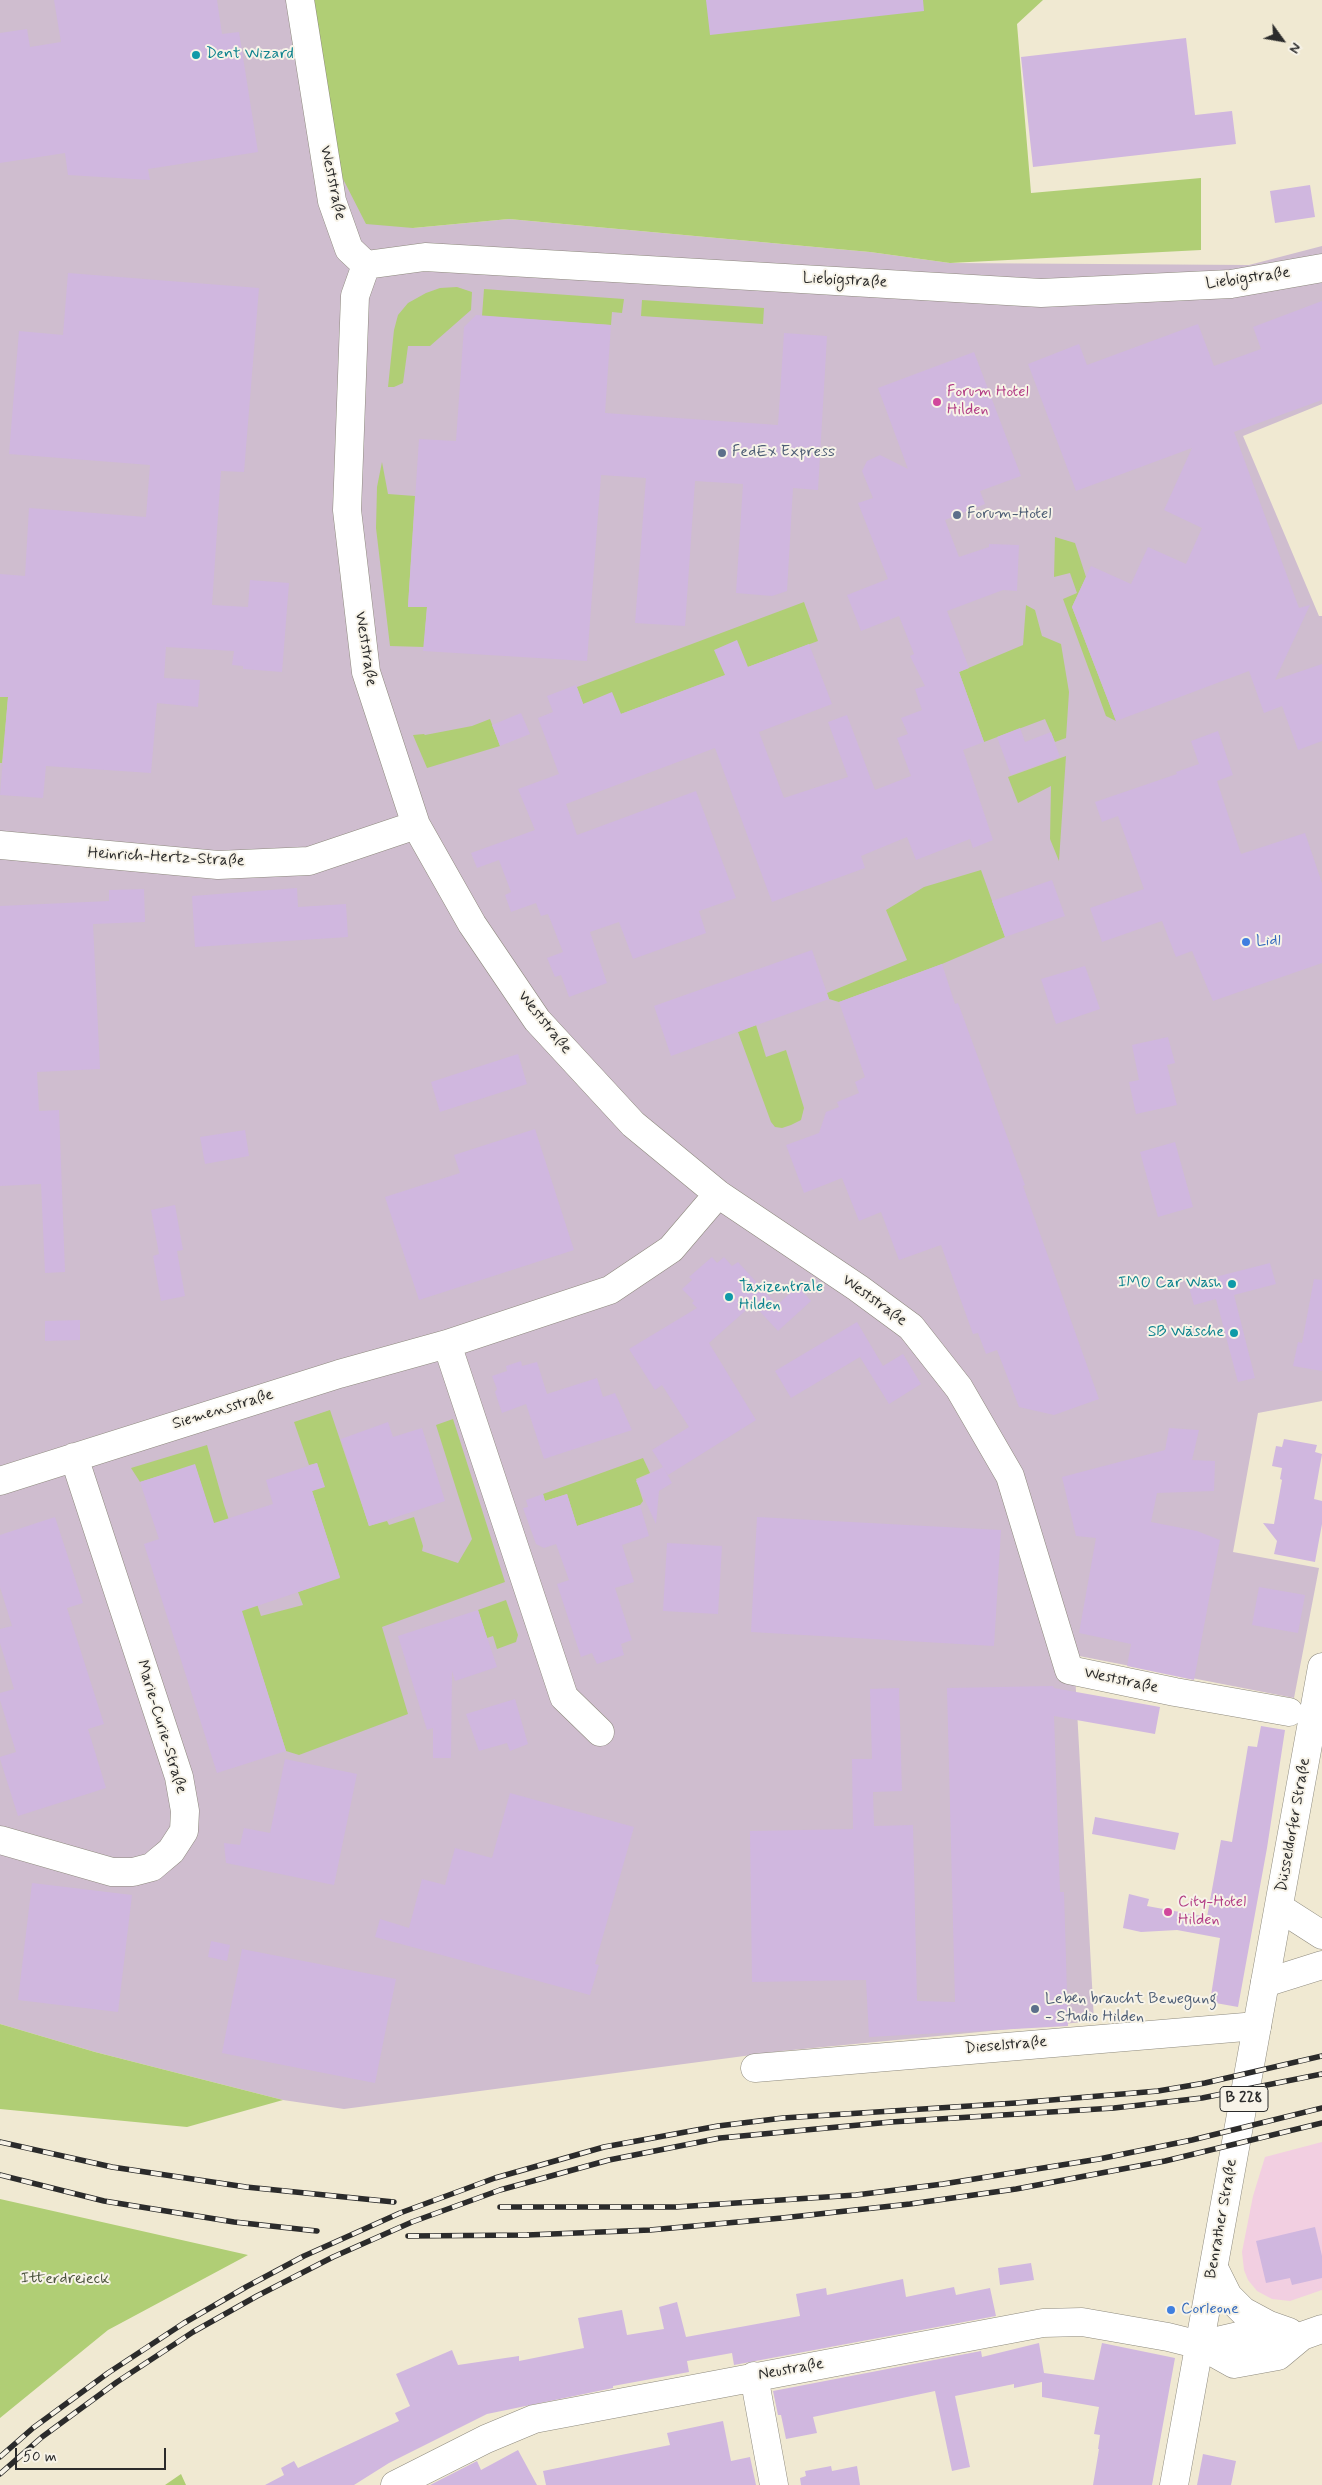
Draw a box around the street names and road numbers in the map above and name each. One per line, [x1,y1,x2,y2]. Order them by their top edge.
street label: Weststraße [315,144,349,222]
street label: Liebigstraße [1205,264,1291,294]
street label: Liebigstraße [802,269,888,293]
street label: Weststraße [350,610,380,688]
street label: Heinrich-Hertz-Straße [87,844,245,872]
street label: Weststraße [513,988,575,1058]
street label: Weststraße [838,1271,910,1331]
street label: Siemensstraße [170,1386,276,1434]
street label: Marie-Curie-Straße [132,1658,190,1796]
street label: Weststraße [1082,1664,1160,1698]
street label: Düsseldorfer Straße [1273,1756,1315,1894]
street label: Dieselstraße [964,2033,1048,2059]
road number: B 228 [1220,2086,1268,2112]
street label: Benrather Straße [1202,2158,1242,2280]
street label: Neustraße [757,2355,825,2385]

